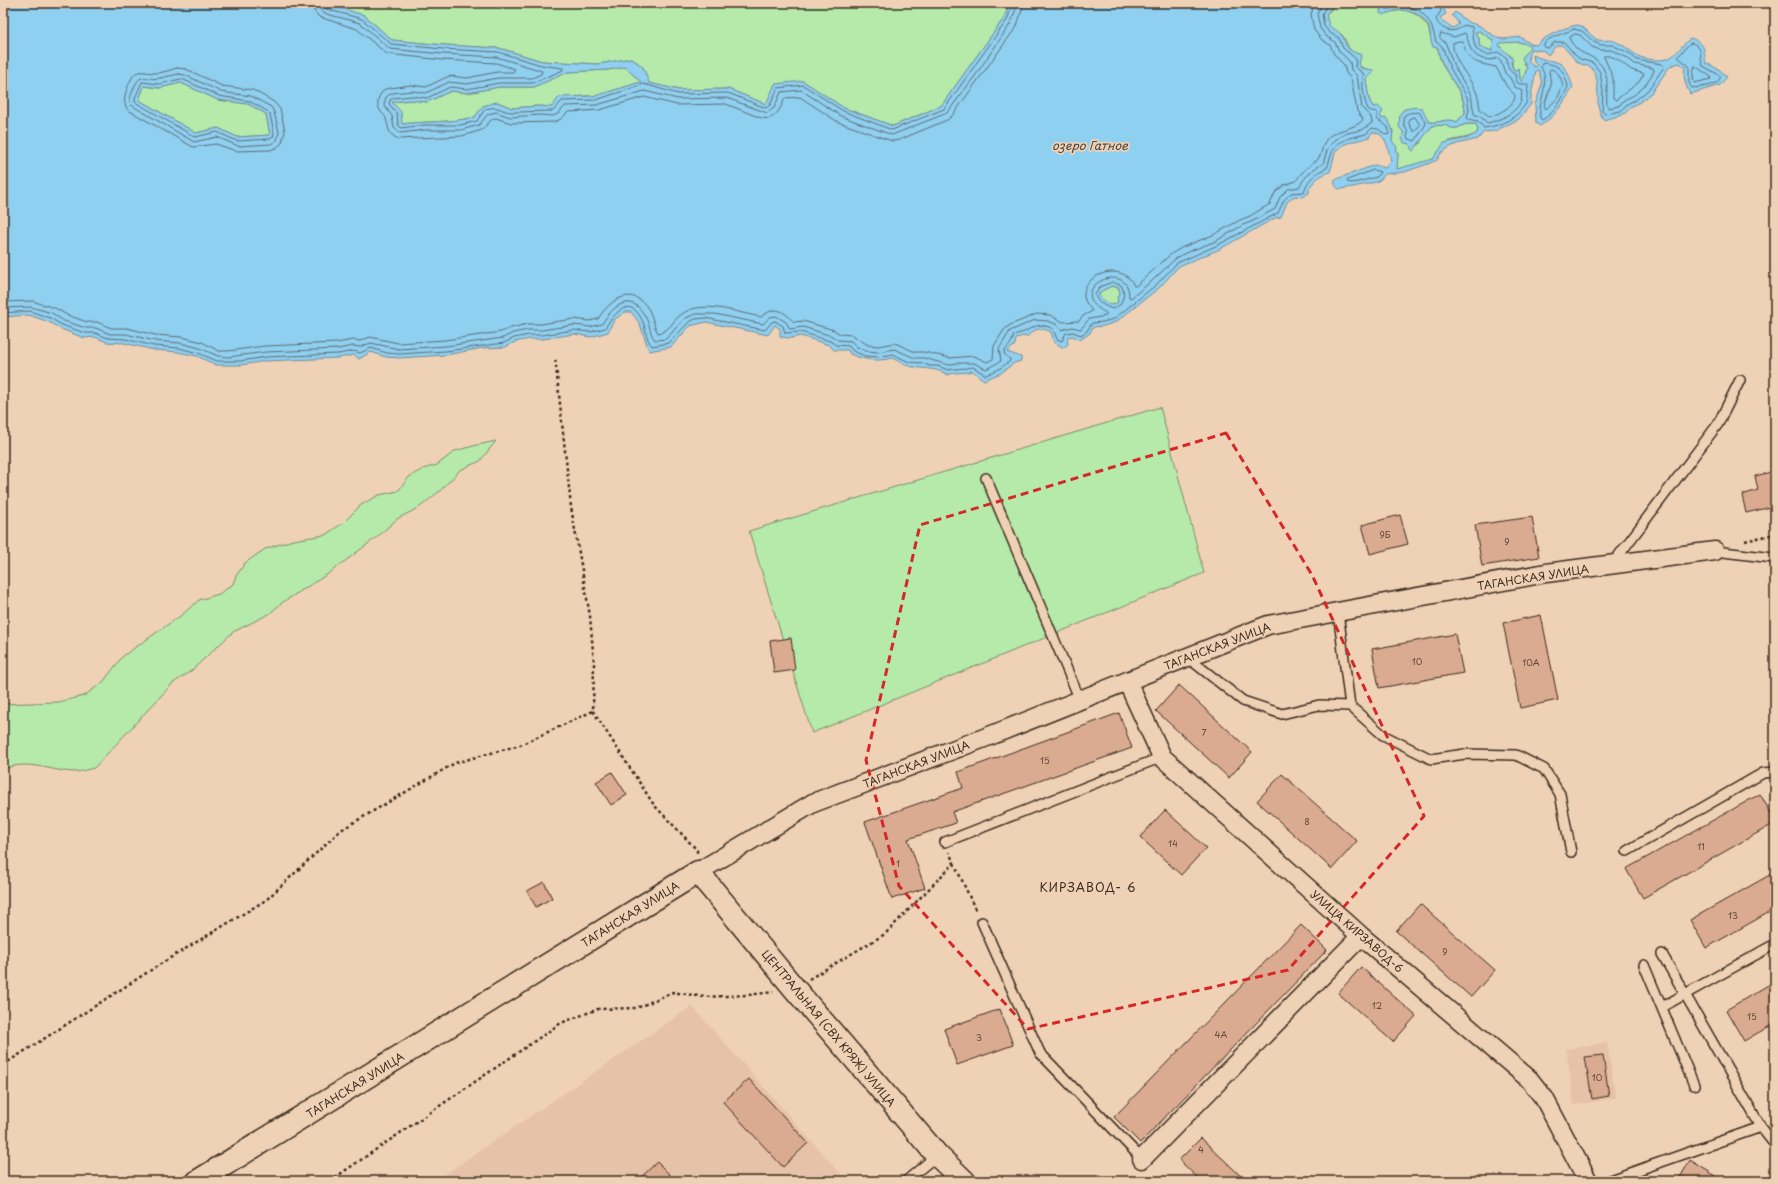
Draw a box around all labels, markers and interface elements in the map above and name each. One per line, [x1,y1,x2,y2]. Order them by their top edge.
water label: озеро Гатное [1052,136,1128,154]
house number: 9Б [1379,527,1391,541]
house number: 9 [1504,534,1510,548]
street label: ТАГАНСКАЯ УЛИЦА [1476,560,1591,594]
street label: ТАГАНСКАЯ УЛИЦА [1161,618,1273,674]
house number: 10 [1412,654,1423,668]
house number: 10А [1522,655,1540,669]
house number: 7 [1201,725,1207,739]
street label: ТАГАНСКАЯ УЛИЦА [860,736,972,792]
house number: 15 [1040,753,1050,767]
house number: 8 [1304,814,1310,828]
house number: 14 [1168,836,1178,850]
house number: 11 [1697,839,1705,853]
house number: 1 [896,856,900,870]
street label: ТАГАНСКАЯ УЛИЦА [578,877,683,951]
district label: КИРЗАВОД- 6 [1040,878,1136,896]
street label: УЛИЦА КИРЗАВОД-6 [1307,886,1407,976]
house number: 13 [1728,908,1738,922]
house number: 9 [1442,944,1448,958]
street label: ЦЕНТРАЛЬНАЯ (СВХ КРЯЖ) УЛИЦА [758,946,900,1111]
house number: 12 [1372,998,1382,1012]
house number: 15 [1747,1009,1757,1023]
house number: 4А [1215,1027,1228,1041]
house number: 3 [976,1030,982,1044]
street label: ТАГАНСКАЯ УЛИЦА [303,1048,408,1122]
house number: 10 [1592,1070,1603,1084]
house number: 4 [1198,1142,1204,1156]

